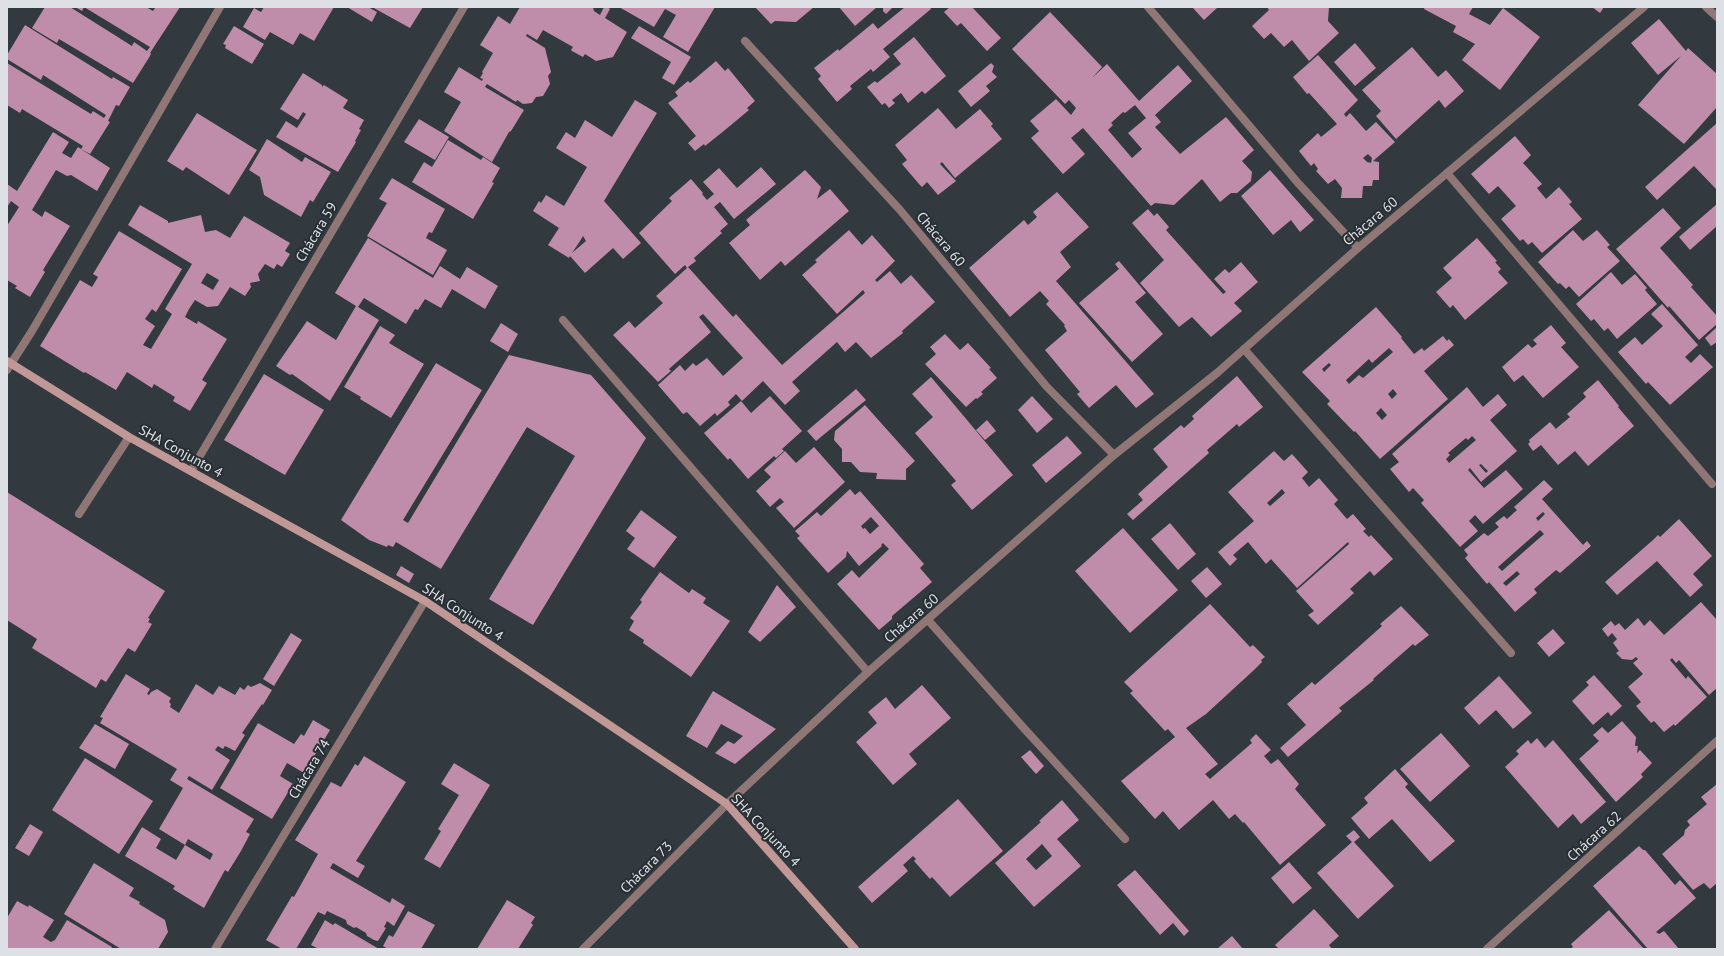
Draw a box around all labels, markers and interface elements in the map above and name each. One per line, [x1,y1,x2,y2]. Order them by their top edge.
street label: Chácara 60 [1339,192,1402,249]
street label: Chácara 59 [291,199,341,265]
street label: Chácara 60 [913,208,970,271]
street label: SHA Conjunto 4 [136,421,226,482]
street label: SHA Conjunto 4 [419,579,507,645]
street label: Chácara 60 [880,589,942,647]
street label: Chácara 74 [284,736,334,802]
street label: SHA Conjunto 4 [728,790,805,871]
street label: Chácara 62 [1563,807,1625,865]
street label: Chácara 73 [616,837,676,897]

